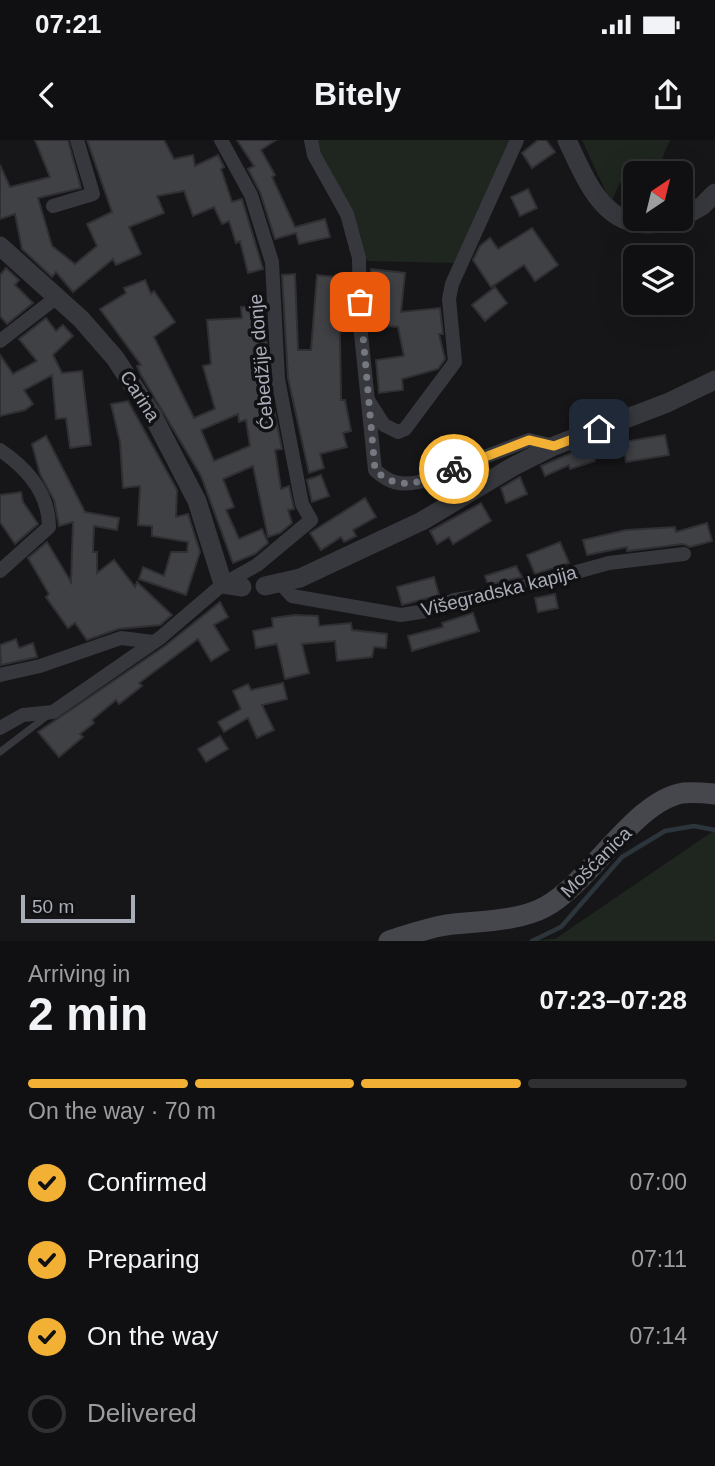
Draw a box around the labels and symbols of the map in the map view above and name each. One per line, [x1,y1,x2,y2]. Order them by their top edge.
north arrow [623,161,693,231]
pin [330,272,390,332]
street label: Ćebedžije donje [245,293,277,431]
street label: Carina [116,367,164,426]
pin [569,399,629,459]
courier [419,434,489,504]
street label: Višegradska kapija [419,561,579,620]
street label: Mošćanica [556,822,636,902]
scale bar [21,892,135,924]

